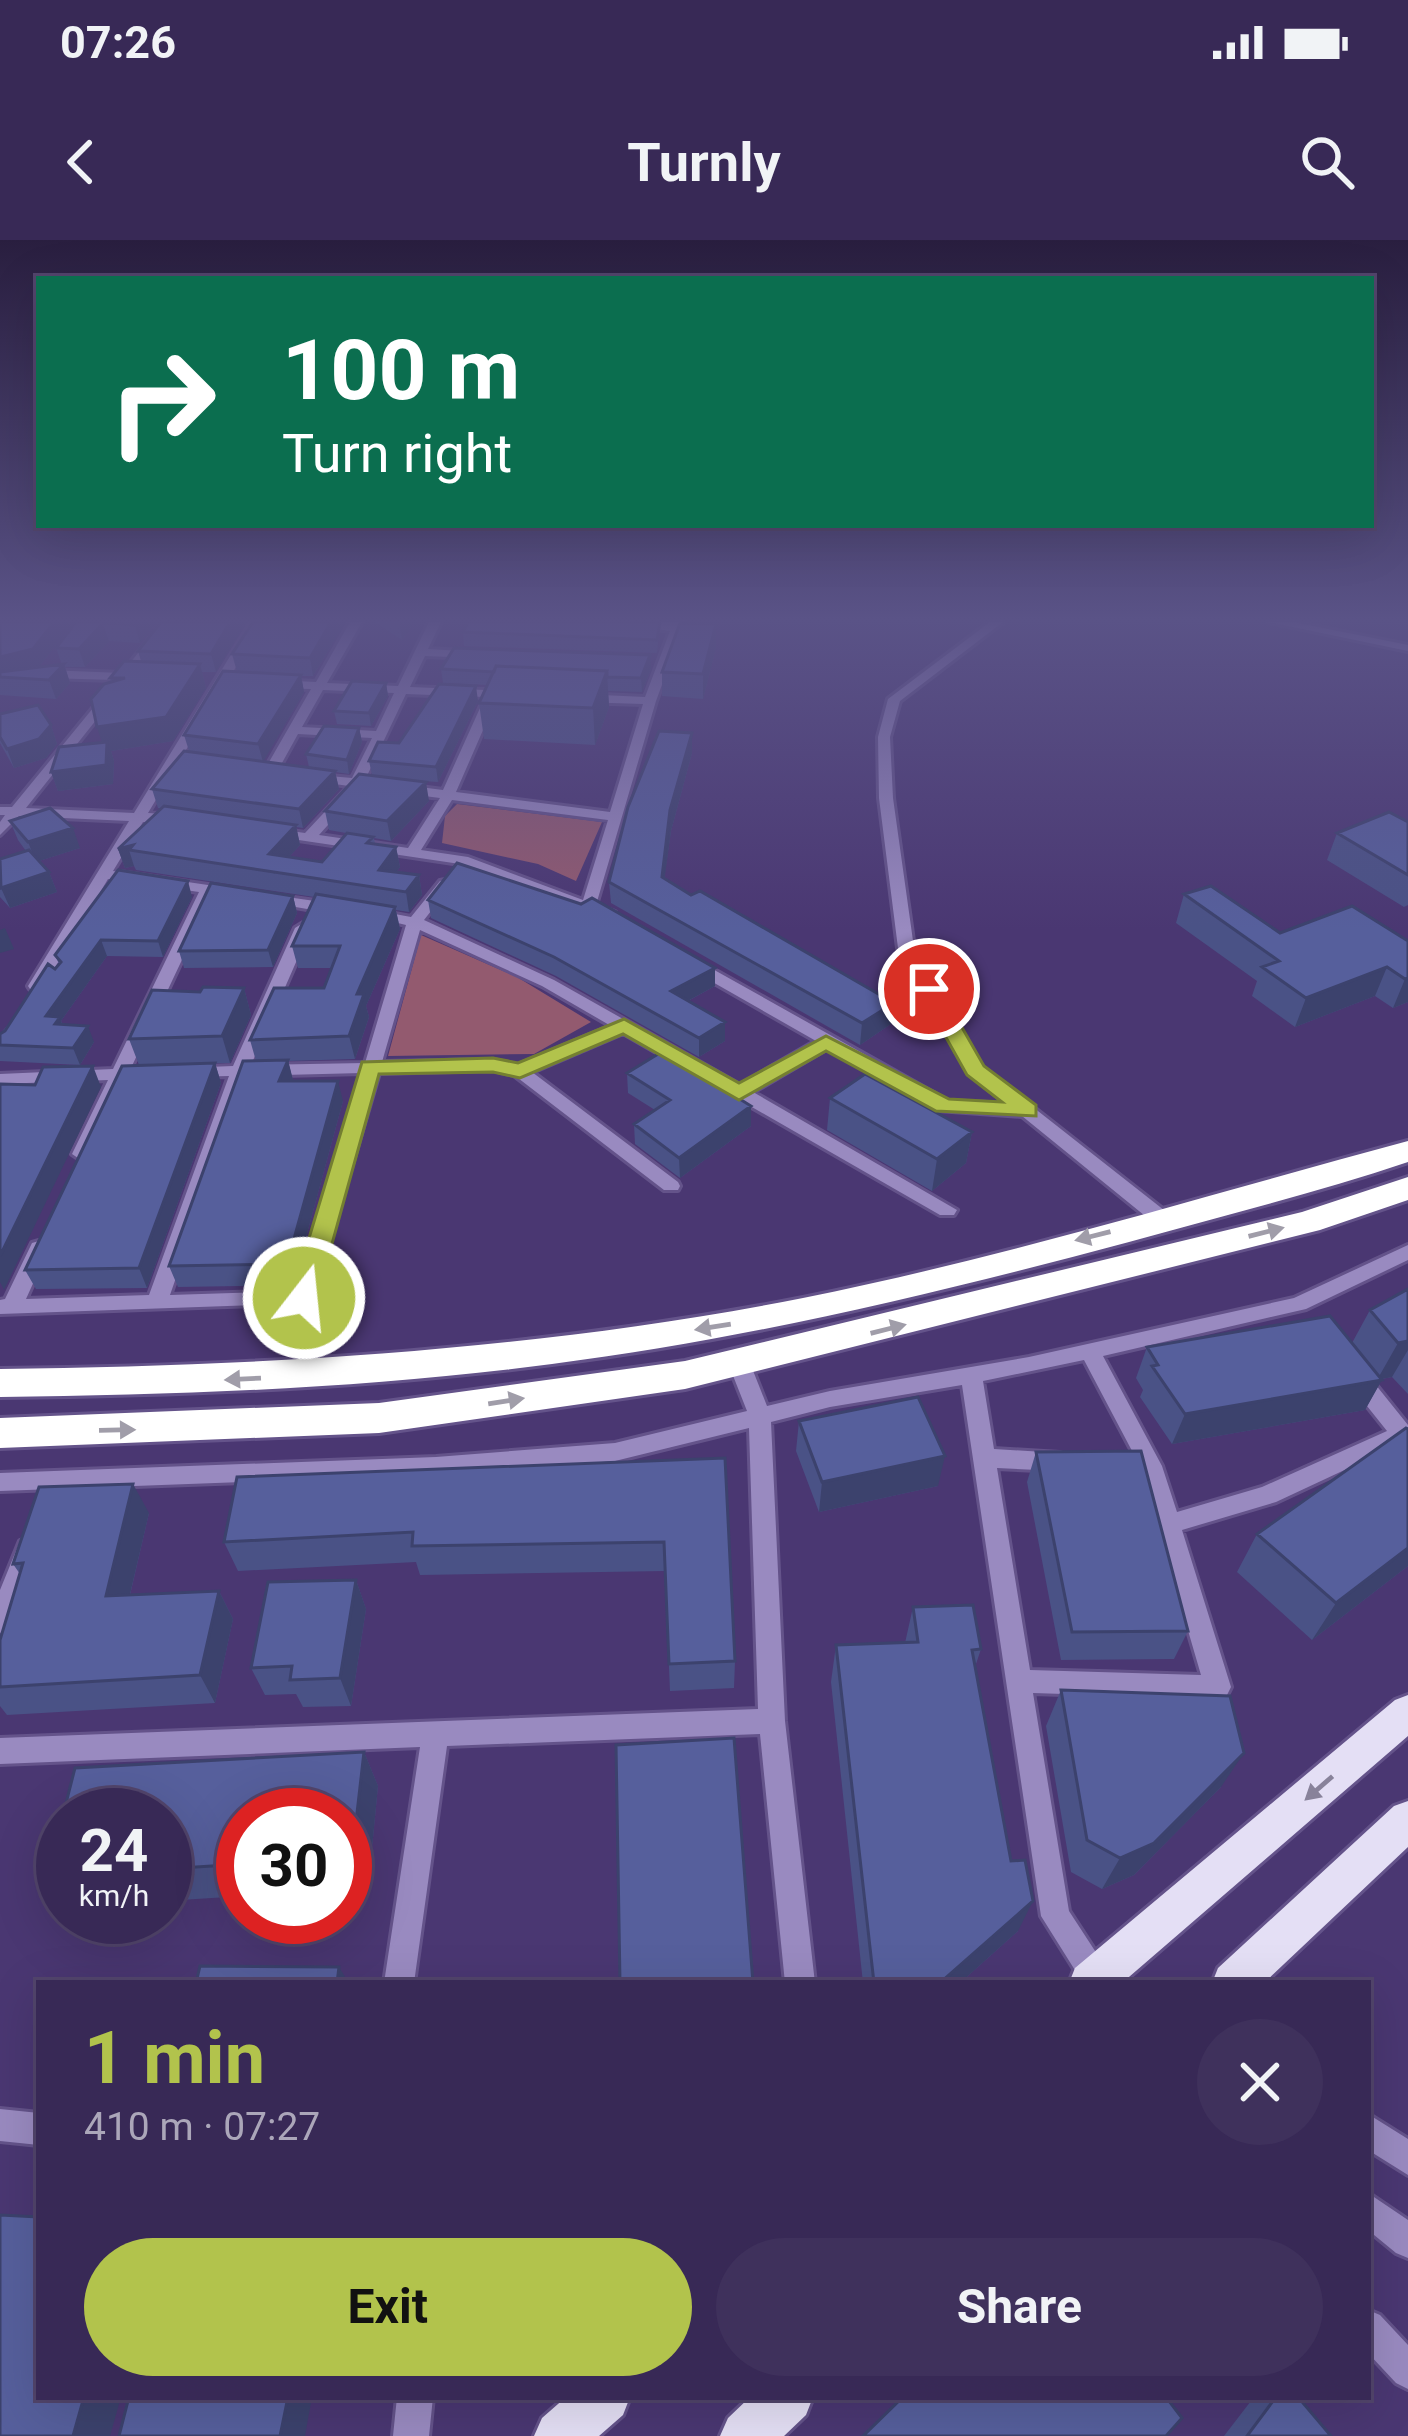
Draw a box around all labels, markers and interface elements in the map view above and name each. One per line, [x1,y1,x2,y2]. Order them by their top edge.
text: 07:26 [60,16,176,69]
icon: back [48,129,114,195]
icon: search [1294,129,1360,195]
text: Turnly [627,131,781,194]
text: 100 m [282,321,520,420]
icon: right [84,324,240,480]
text: Turn right [282,422,512,485]
pin [878,938,980,1040]
icon: arrive [896,956,962,1022]
one-way arrow [1248,1222,1285,1241]
one-way arrow [1074,1228,1111,1247]
position arrow [241,1235,367,1361]
one-way arrow [694,1318,732,1337]
one-way arrow [870,1319,907,1338]
one-way arrow [223,1370,261,1389]
one-way arrow [487,1392,525,1410]
one-way arrow [99,1420,137,1439]
one-way arrow [1304,1774,1334,1800]
speed limit sign: 30 [216,1788,372,1944]
text: 24 [80,1815,148,1886]
text: km/h [79,1878,149,1913]
text: 1 min [84,2016,265,2101]
button: close [1197,2019,1323,2145]
text: 410 m · 07:27 [84,2104,320,2150]
button: Exit [84,2238,692,2376]
button: Share [716,2238,1323,2376]

